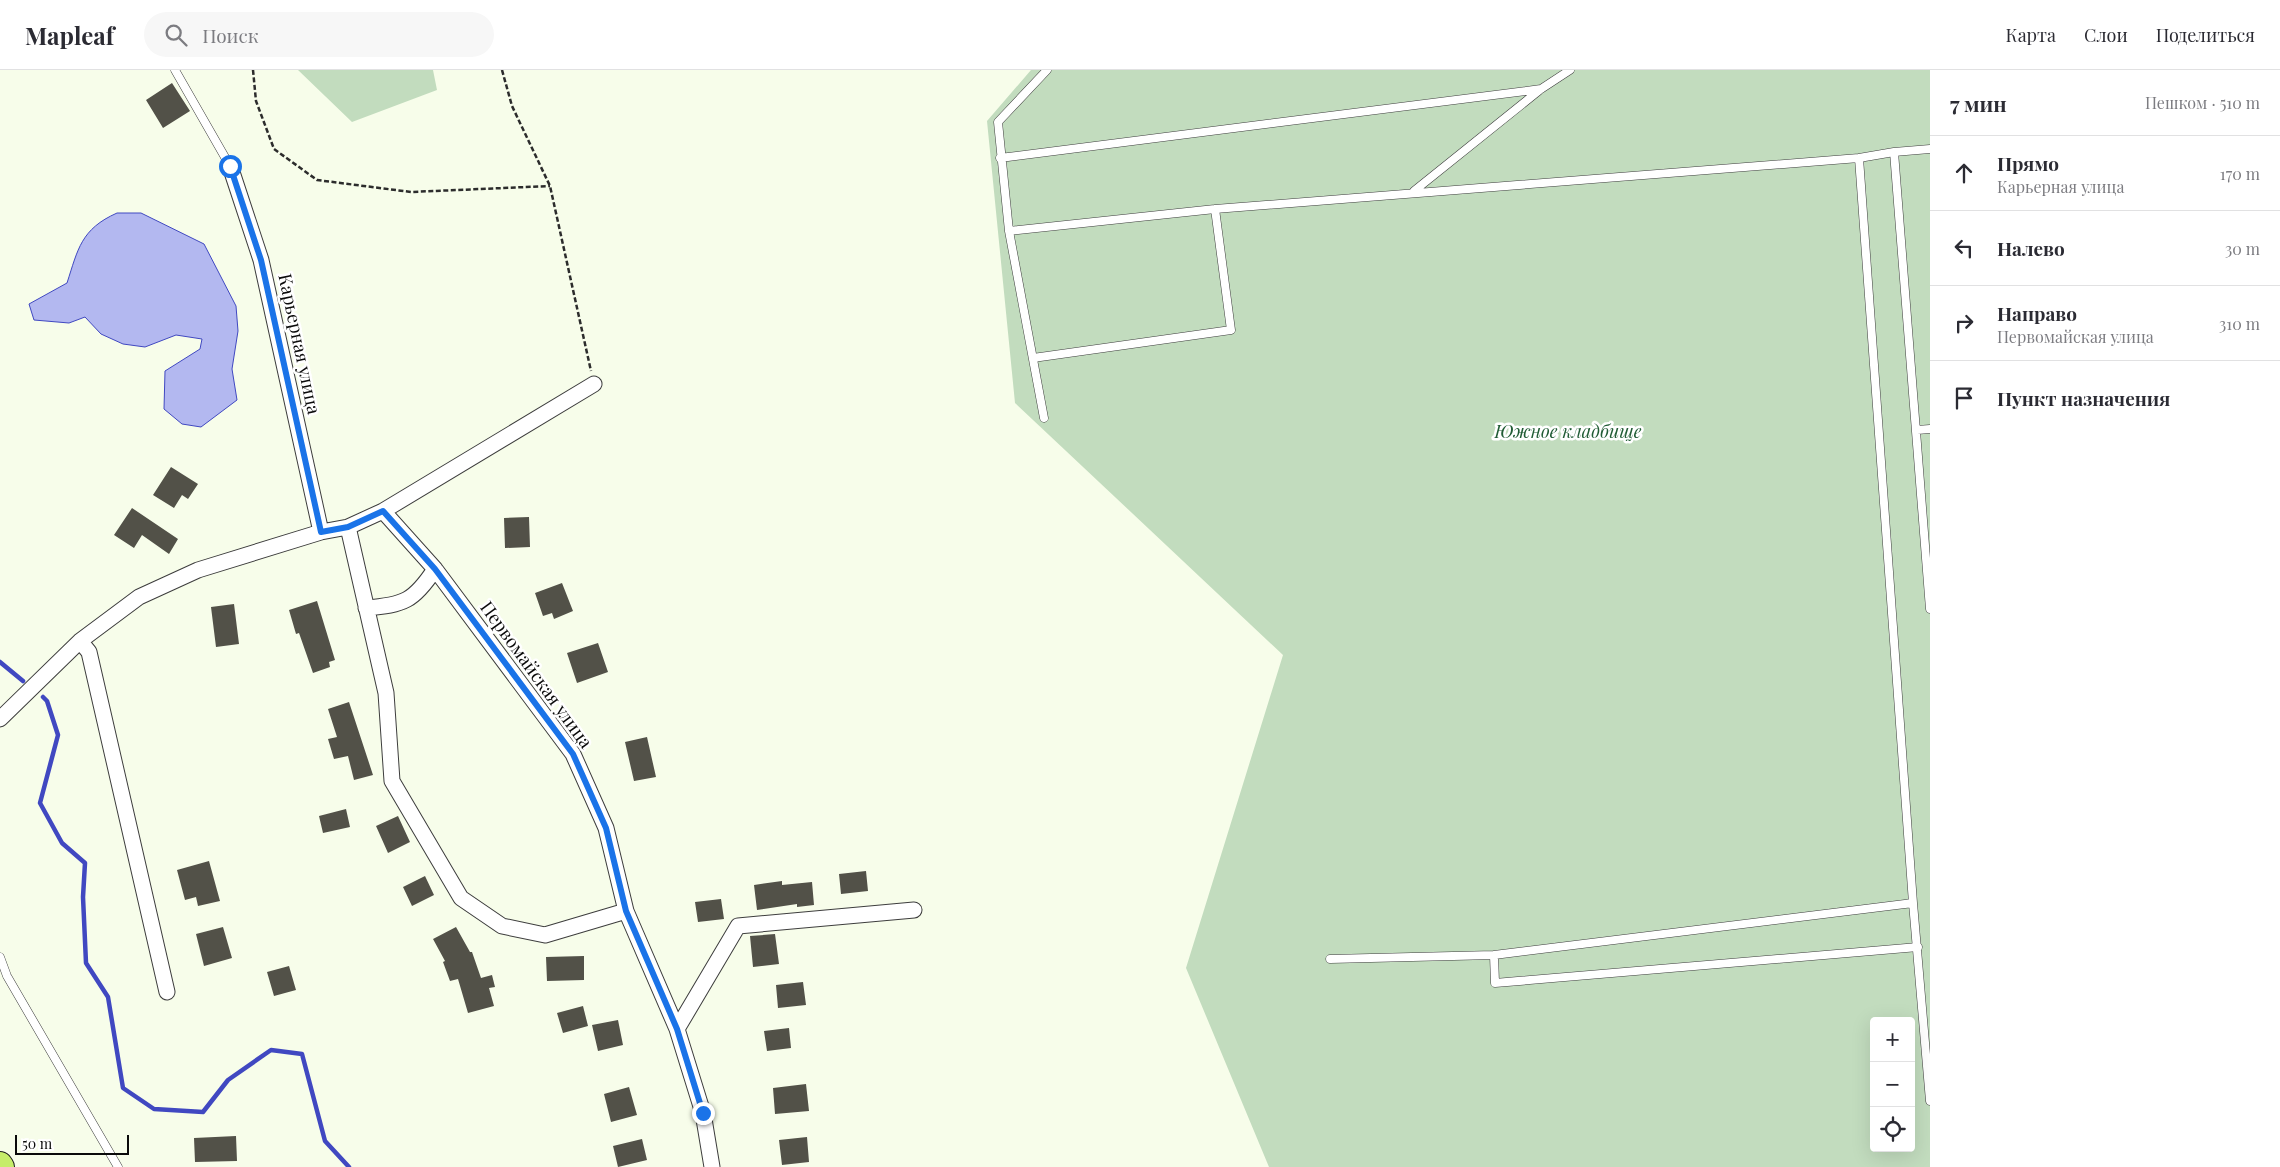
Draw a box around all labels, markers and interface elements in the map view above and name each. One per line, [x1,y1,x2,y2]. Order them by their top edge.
search box [144,12,494,57]
text: Mapleaf [25,19,114,51]
icon: search [162,21,190,49]
text: Поиск [202,22,259,48]
text: Карта [2005,23,2056,47]
text: Слои [2084,23,2128,47]
text: Поделиться [2156,23,2255,47]
text: 7 мин [1950,89,2007,117]
text: Пешком · 510 m [2145,92,2260,113]
text: Прямо [1997,150,2059,176]
route start [219,155,242,178]
icon: ahead [1950,159,1978,187]
text: 170 m [2220,163,2260,184]
text: Карьерная улица [1997,176,2124,197]
icon: left [1950,234,1978,262]
text: Налево [1997,235,2065,261]
text: 30 m [2225,238,2260,259]
street label: Карьерная улица [273,271,327,416]
text: Направо [1997,300,2077,326]
icon: right [1950,309,1978,337]
text: 310 m [2219,313,2260,334]
text: Первомайская улица [1997,326,2154,347]
icon: arrive [1950,384,1978,412]
text: Пункт назначения [1997,385,2170,411]
park label: Южное кладбище [1493,419,1642,443]
street label: Первомайская улица [475,596,598,753]
map controls [1870,1017,1915,1152]
button: + [1870,1017,1915,1062]
button: − [1870,1062,1915,1107]
route end [692,1102,715,1125]
button: locate [1870,1107,1915,1152]
scale bar [15,1132,129,1155]
text: 50 m [22,1134,52,1153]

